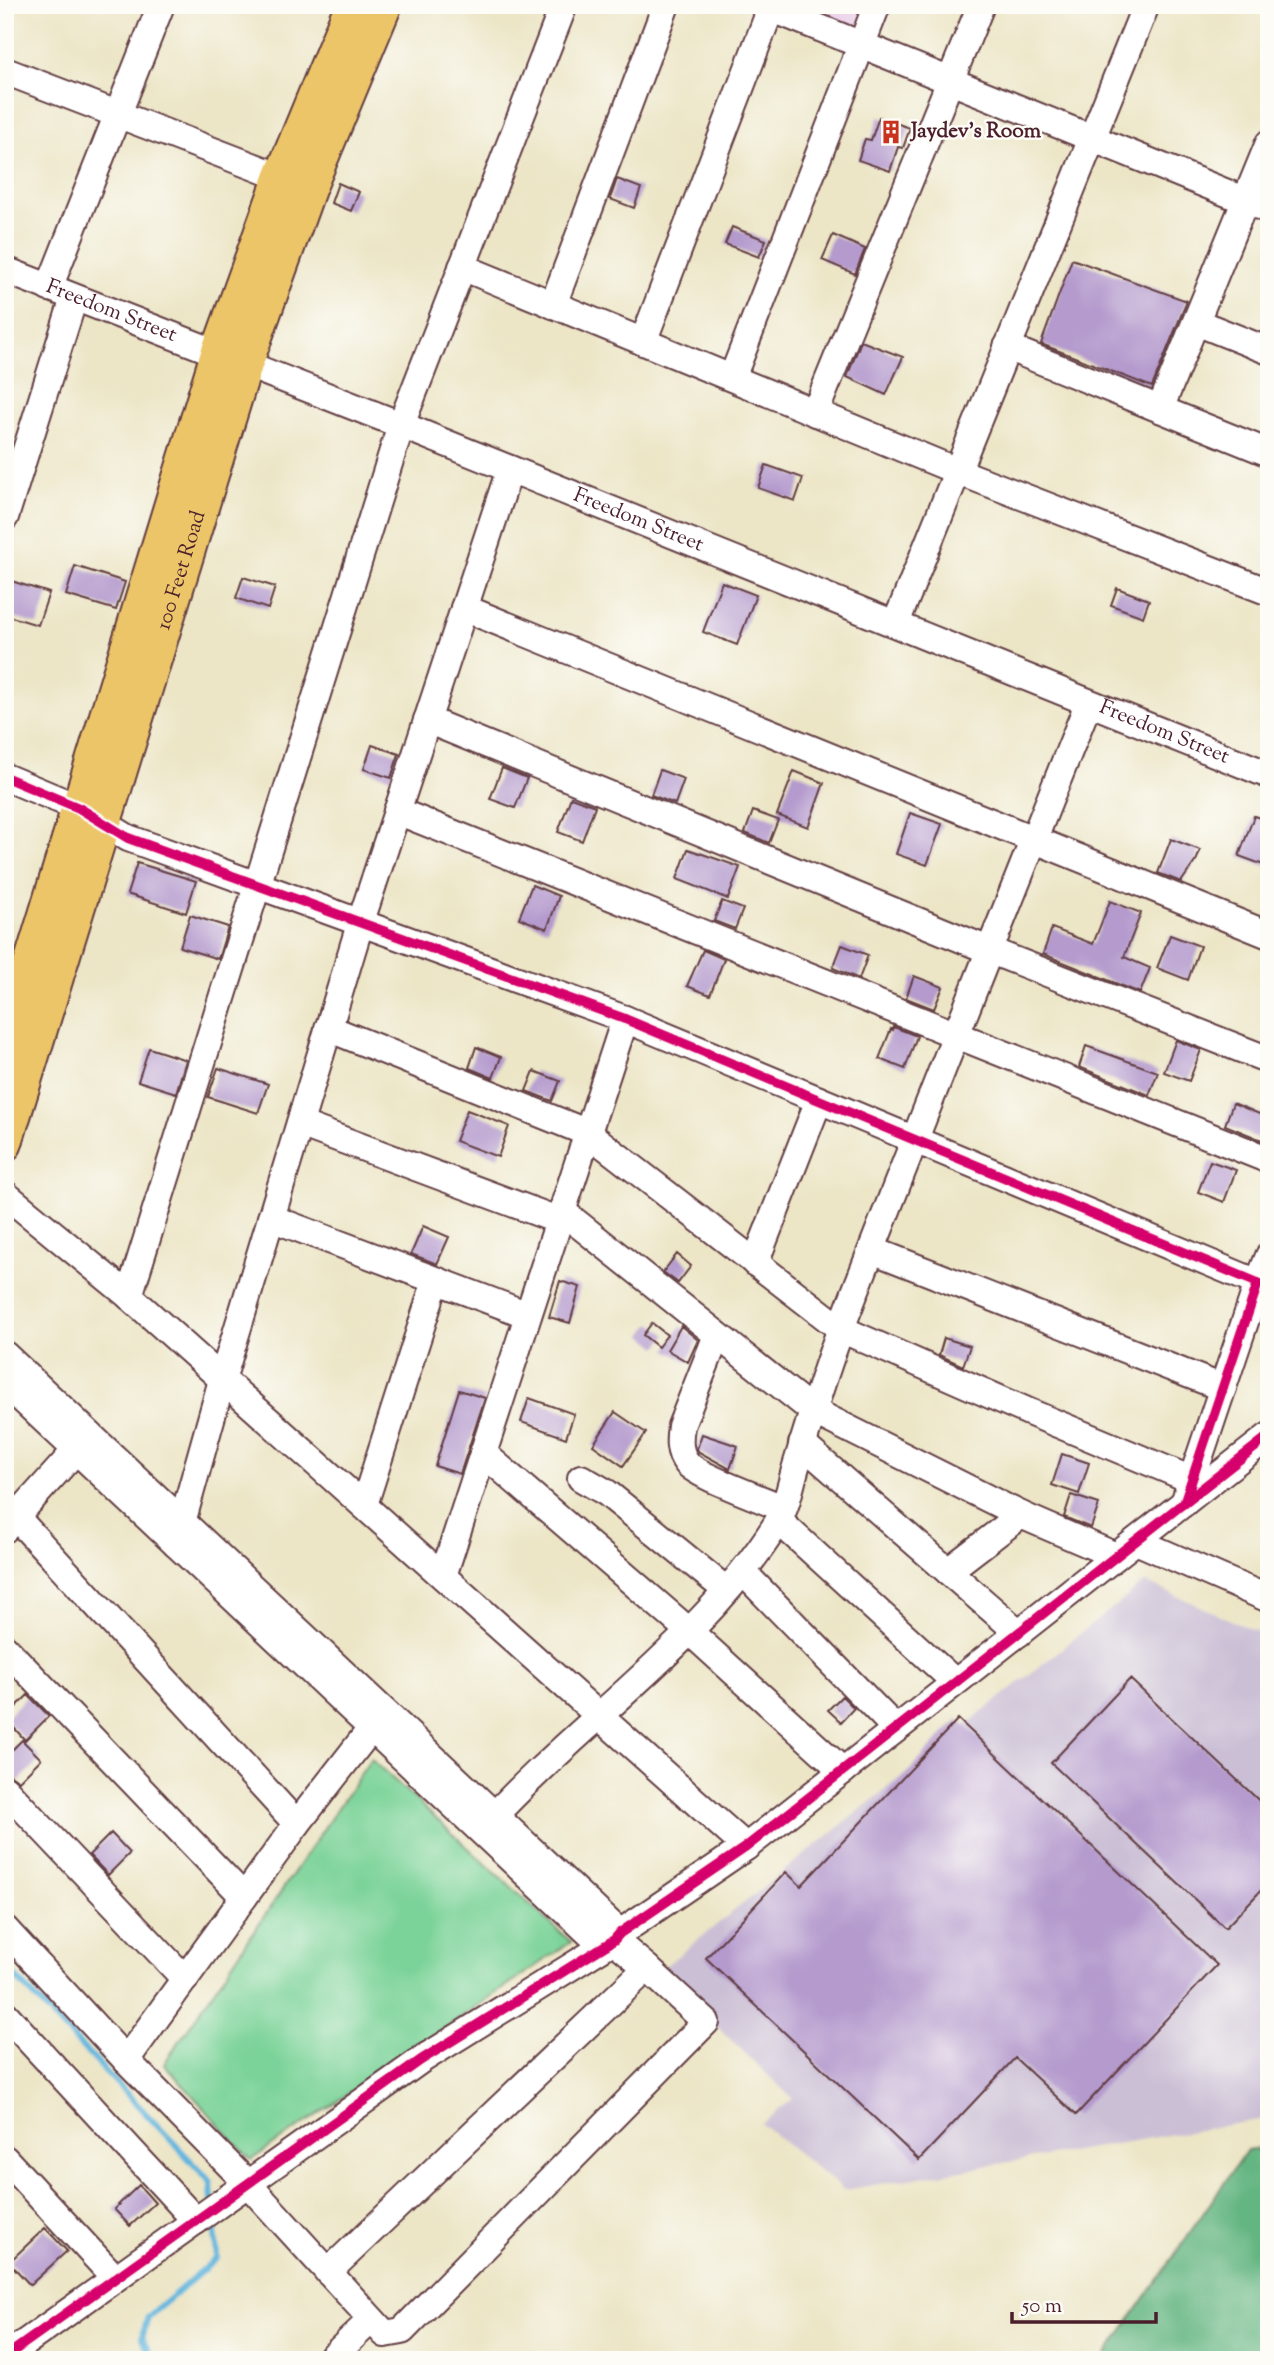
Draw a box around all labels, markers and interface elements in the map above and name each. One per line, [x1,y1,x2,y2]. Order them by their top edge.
place label: Jaydev's Room [909,117,1042,147]
building icon: Jaydev's Room [877,118,905,146]
street label: Freedom Street [41,272,181,351]
street label: Freedom Street [569,481,708,560]
street label: 100 Feet Road [149,507,214,634]
street label: Freedom Street [1094,693,1234,772]
scale bar [1012,2281,1155,2325]
text: 50 m [1021,2292,1062,2322]

